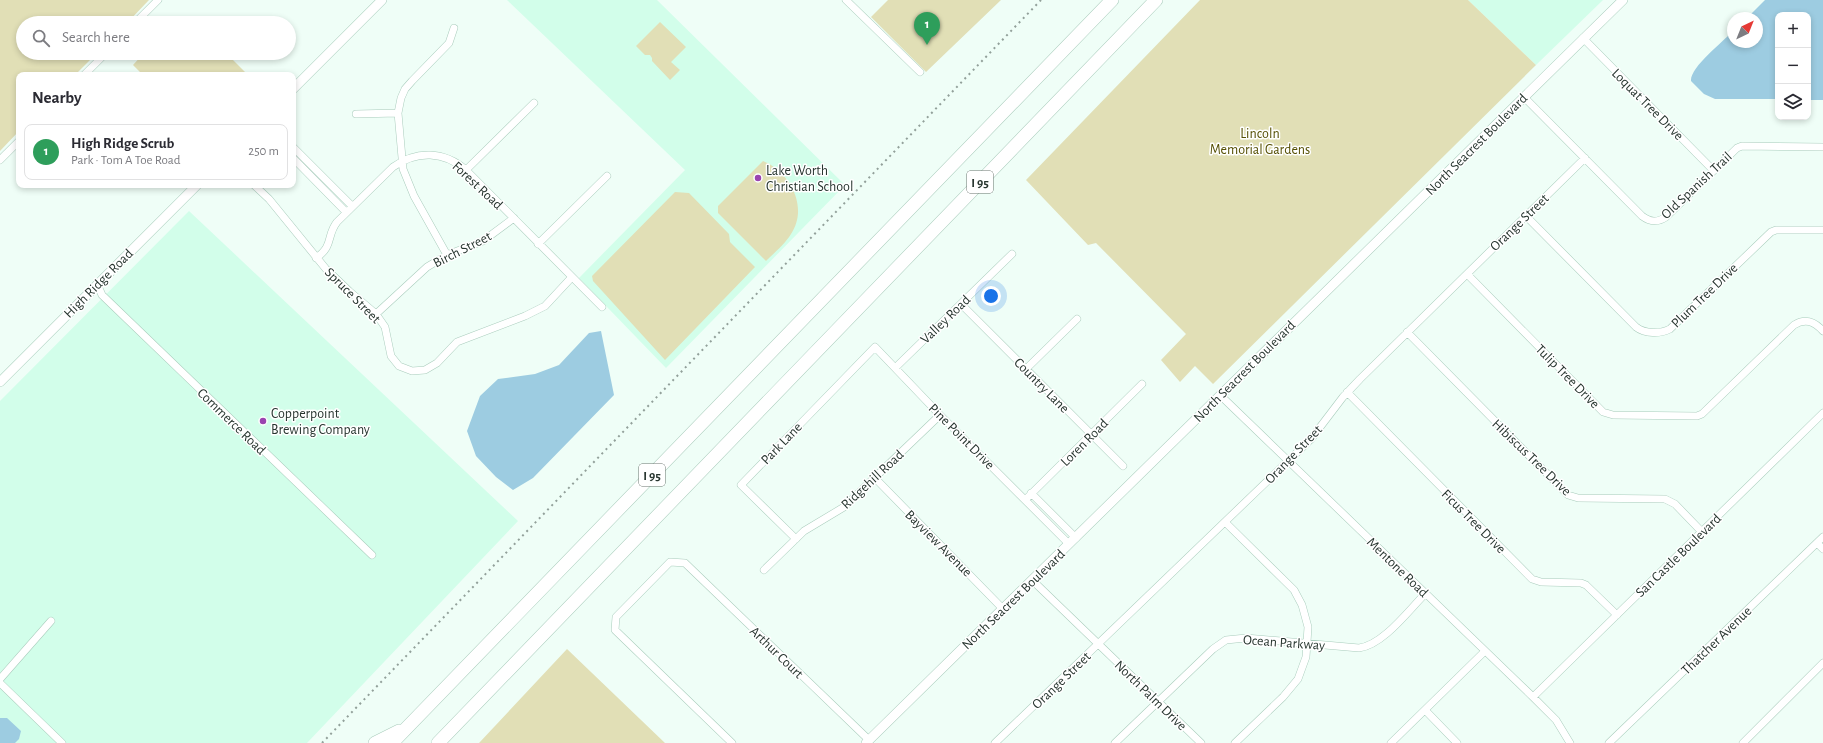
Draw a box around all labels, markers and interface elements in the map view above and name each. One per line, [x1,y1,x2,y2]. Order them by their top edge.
pin: 1 [914,12,940,45]
north arrow [1727,12,1763,48]
map controls [1775,12,1811,120]
button: + [1775,12,1811,48]
search box [16,16,296,60]
icon: search [30,27,52,49]
text: Search here [62,30,130,45]
button: − [1775,48,1811,84]
street label: Loquat Tree Drive [1609,66,1686,143]
button: layers [1775,84,1811,120]
text: Nearby [32,89,82,106]
street label: North Seacrest Boulevard [1423,91,1530,198]
park label: Lincoln Memorial Gardens [1210,127,1310,157]
text: High Ridge Scrub [71,136,174,151]
text: 1 [44,145,48,158]
text: 250 m [248,145,279,158]
street label: Old Spanish Trail [1659,150,1735,222]
text: Park · Tom A Toe Road [71,154,181,167]
street label: Forest Road [449,159,505,212]
place label: Lake Worth Christian School [766,164,853,194]
road number: I 95 [967,171,993,193]
marker: Lake Worth Christian School [753,173,763,183]
street label: Orange Street [1488,191,1552,254]
street label: Birch Street [431,229,494,271]
street label: High Ridge Road [62,247,136,321]
street label: Plum Tree Drive [1669,261,1741,331]
street label: Spruce Street [322,265,383,327]
your location [981,286,1001,306]
street label: Valley Road [918,293,973,347]
street label: North Seacrest Boulevard [1191,318,1298,425]
street label: Tulip Tree Drive [1533,342,1602,411]
street label: Country Lane [1011,356,1071,416]
street label: Commerce Road [194,386,268,458]
street label: Pine Point Drive [926,401,997,472]
place label: Copperpoint Brewing Company [271,407,370,437]
marker: Copperpoint Brewing Company [258,416,268,426]
street label: Loren Road [1058,416,1111,469]
street label: Hibiscus Tree Drive [1489,417,1573,499]
street label: Park Lane [759,420,805,467]
street label: Orange Street [1263,422,1325,487]
street label: Ridgehill Road [839,448,906,512]
road number: I 95 [639,464,665,486]
street label: Ficus Tree Drive [1439,487,1508,556]
street label: Bayview Avenue [902,508,974,580]
street label: San Castle Boulevard [1633,511,1724,600]
street label: Mentone Road [1364,535,1431,600]
street label: North Seacrest Boulevard [960,547,1068,652]
street label: Thatcher Avenue [1679,604,1754,678]
street label: Arthur Court [747,624,806,682]
street label: Ocean Parkway [1242,633,1325,653]
street label: Orange Street [1030,649,1094,712]
street label: North Palm Drive [1112,658,1189,733]

